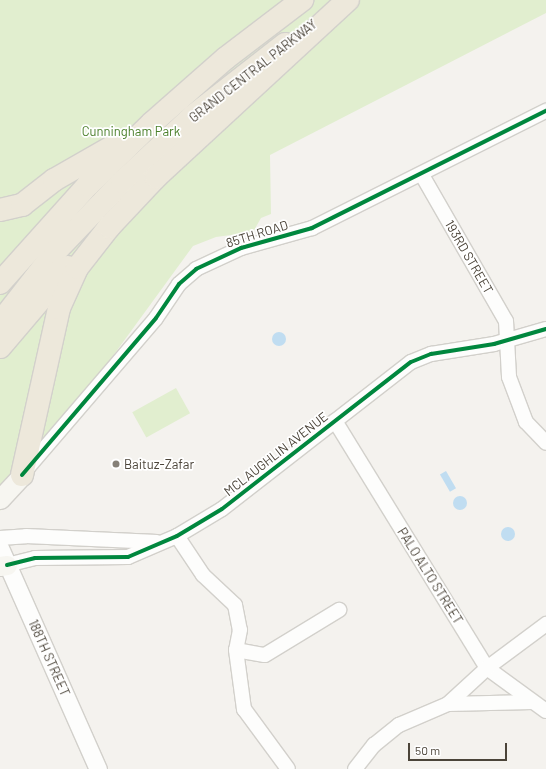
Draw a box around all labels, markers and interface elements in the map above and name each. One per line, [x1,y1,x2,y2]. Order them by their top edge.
street label: GRAND CENTRAL PARKWAY [186,16,320,126]
park label: Cunningham Park [82,123,180,139]
street label: 85TH ROAD [224,217,290,251]
street label: 193RD STREET [442,217,496,297]
street label: MCLAUGHLIN AVENUE [221,409,331,499]
place label: Baituz-Zafar [124,456,194,472]
marker: Baituz-Zafar [111,459,121,469]
street label: PALO ALTO STREET [394,525,466,627]
street label: 188TH STREET [25,617,73,699]
scale bar [410,735,509,761]
text: 50 m [415,743,440,757]

